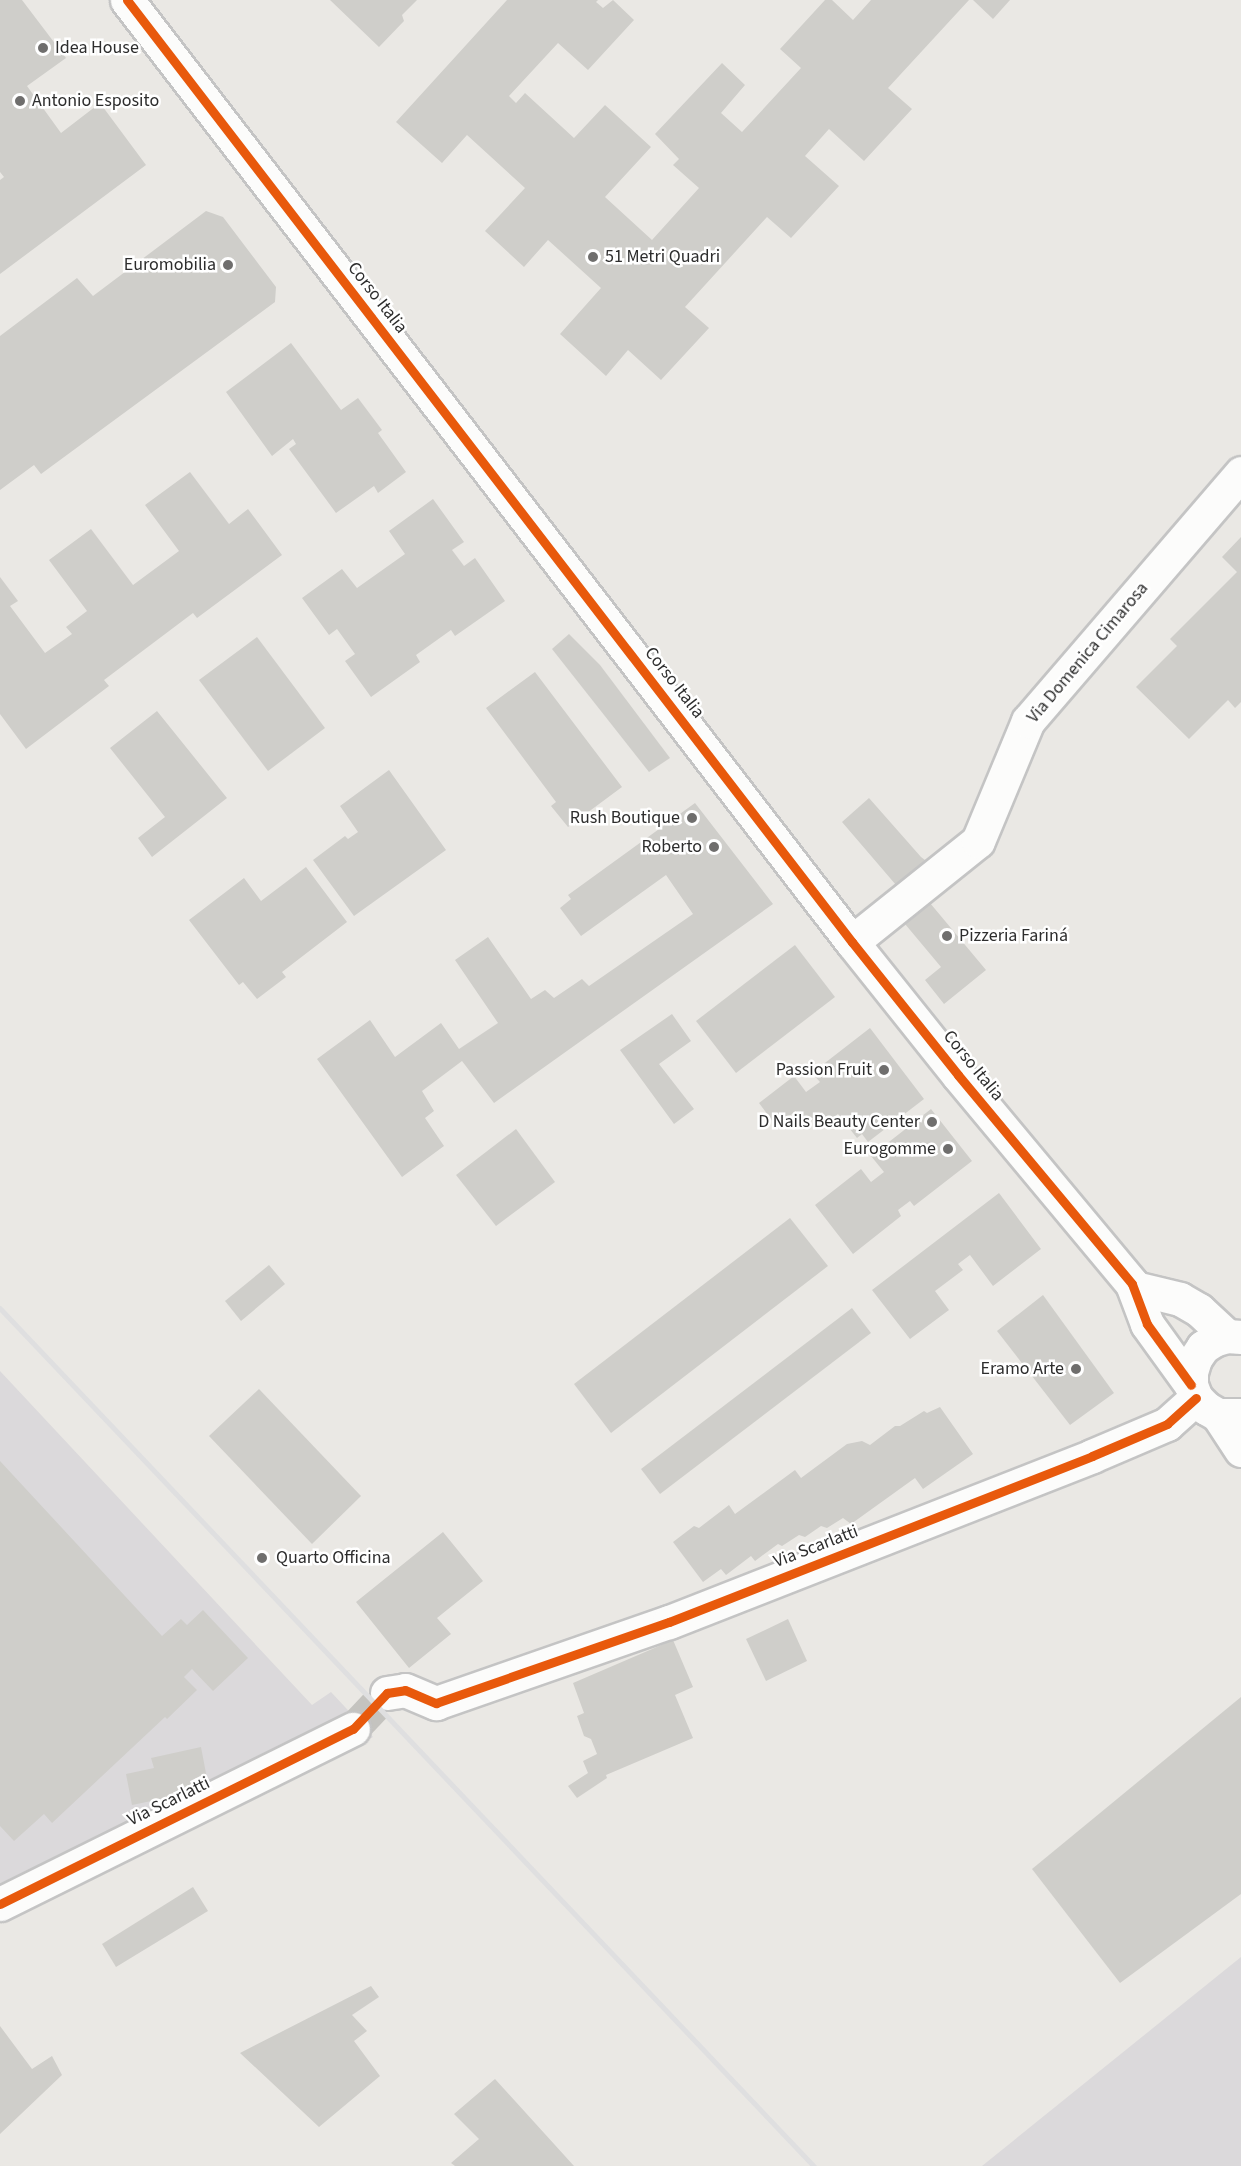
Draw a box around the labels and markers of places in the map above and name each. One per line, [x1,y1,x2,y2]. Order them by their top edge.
place label: Idea House [55,37,139,59]
marker: Idea House [36,41,50,55]
place label: Antonio Esposito [32,90,159,112]
marker: Antonio Esposito [13,94,27,108]
place label: 51 Metri Quadri [605,246,720,268]
marker: 51 Metri Quadri [586,250,600,264]
place label: Euromobilia [124,254,216,276]
marker: Euromobilia [221,258,235,272]
place label: Rush Boutique [570,807,680,829]
marker: Rush Boutique [685,811,699,825]
place label: Roberto [641,836,702,858]
marker: Roberto [707,840,721,854]
place label: Pizzeria Fariná [959,925,1068,947]
marker: Pizzeria Fariná [940,929,954,943]
place label: Passion Fruit [776,1059,872,1081]
marker: Passion Fruit [877,1063,891,1077]
place label: D Nails Beauty Center [758,1111,920,1133]
marker: D Nails Beauty Center [925,1115,939,1129]
place label: Eurogomme [844,1138,936,1160]
marker: Eurogomme [941,1142,955,1156]
place label: Eramo Arte [981,1358,1064,1380]
marker: Eramo Arte [1069,1362,1083,1376]
place label: Quarto Officina [276,1547,391,1569]
marker: Quarto Officina [253,1549,271,1567]

